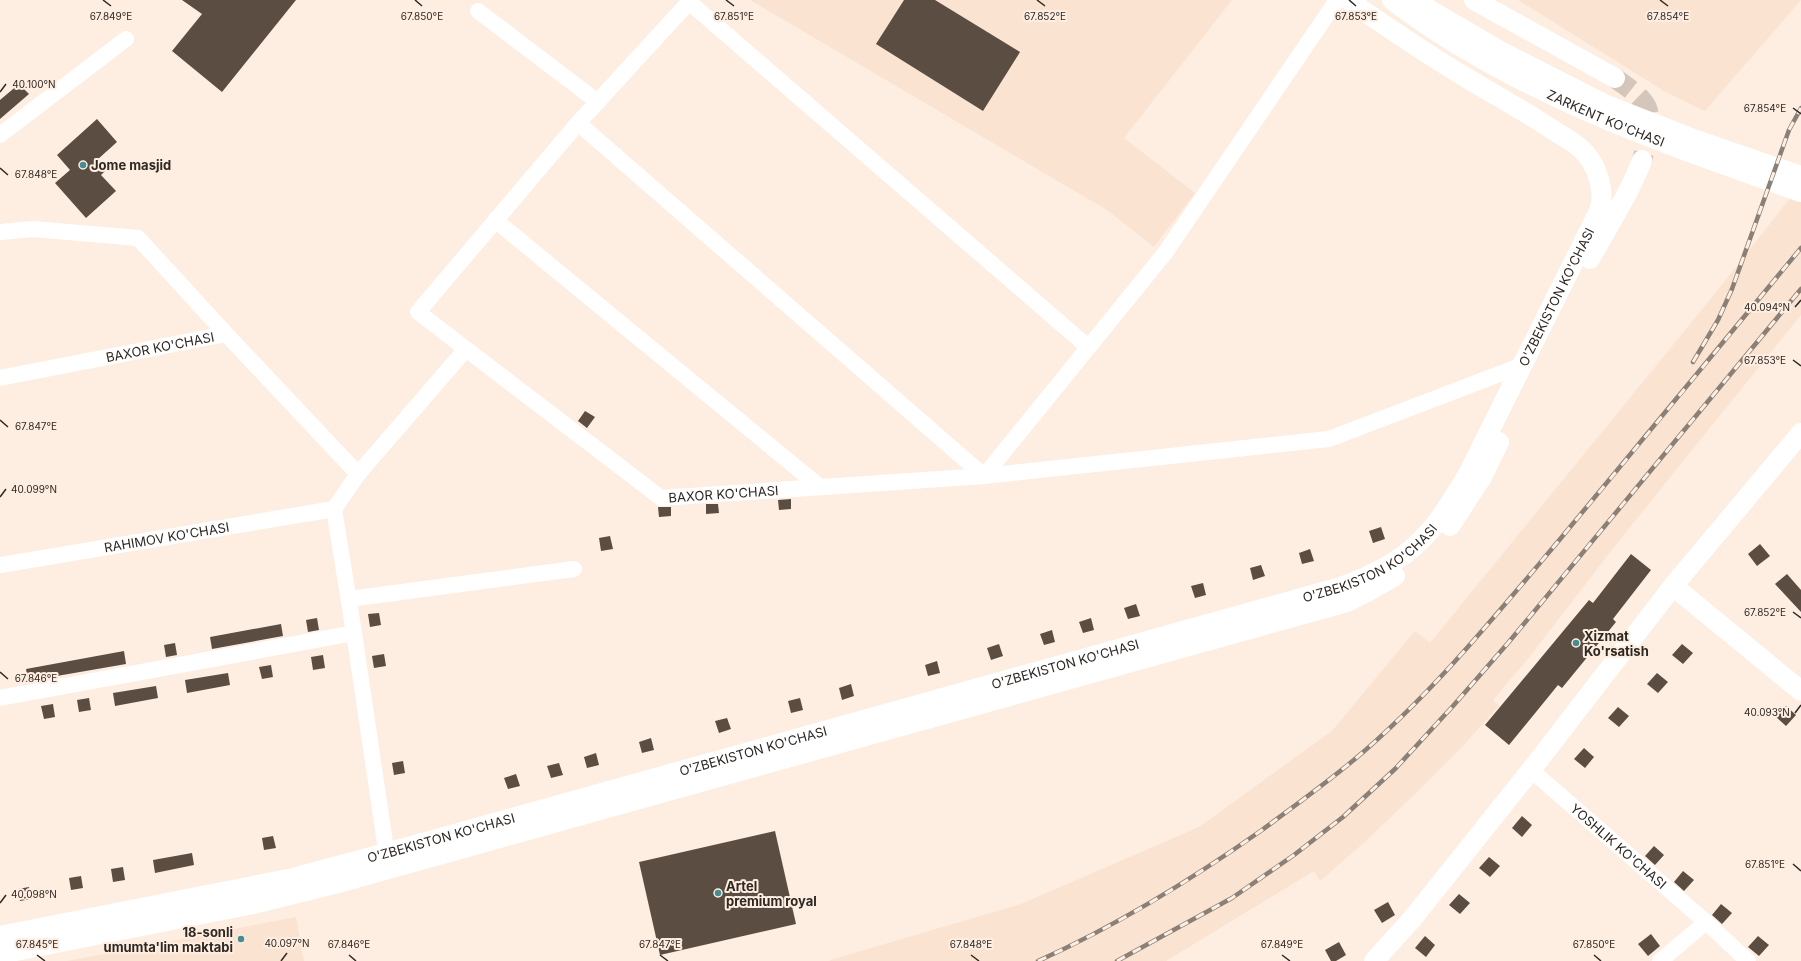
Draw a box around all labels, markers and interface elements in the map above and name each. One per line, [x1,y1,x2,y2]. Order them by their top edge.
text: 67.849°E [90,10,132,22]
text: 67.850°E [401,10,443,22]
text: 67.851°E [714,10,754,22]
text: 67.852°E [1024,10,1066,22]
text: 67.853°E [1335,10,1377,22]
text: 67.854°E [1647,10,1689,22]
text: 40.100°N [12,78,56,90]
street label: ZARKENT KO'CHASI [1544,86,1667,150]
text: 67.854°E [1744,102,1786,114]
place label: Jome masjid [91,157,171,173]
marker: Jome masjid [78,160,88,170]
text: 67.848°E [15,168,57,180]
street label: O'ZBEKISTON KO'CHASI [1515,225,1597,369]
text: 40.094°N [1744,301,1790,313]
street label: BAXOR KO'CHASI [104,328,216,365]
text: 67.853°E [1744,354,1786,366]
text: 67.847°E [15,420,57,432]
street label: BAXOR KO'CHASI [668,482,779,505]
text: 40.099°N [11,483,57,495]
street label: RAHIMOV KO'CHASI [103,519,230,555]
street label: O'ZBEKISTON KO'CHASI [1301,521,1440,605]
text: 67.852°E [1744,606,1786,618]
place label: Xizmat Ko'rsatish [1584,628,1649,659]
street label: O'ZBEKISTON KO'CHASI [990,636,1141,692]
marker: Xizmat Ko'rsatish [1571,638,1581,648]
text: 67.846°E [15,672,57,684]
text: 40.093°N [1744,706,1790,718]
street label: O'ZBEKISTON KO'CHASI [677,723,829,779]
street label: YOSHLIK KO'CHASI [1567,800,1670,892]
street label: O'ZBEKISTON KO'CHASI [365,810,517,866]
text: 67.851°E [1745,858,1785,870]
place label: Artel premium royal [726,878,817,909]
text: 40.098°N [11,888,57,900]
marker: Artel premium royal [713,888,723,898]
place label: 18-sonli umumta'lim maktabi [104,924,233,955]
marker: 18-sonli umumta'lim maktabi [236,934,246,944]
text: 40.097°N [264,937,310,949]
text: 67.845°E [16,938,58,950]
text: 67.846°E [328,938,370,950]
text: 67.847°E [639,938,681,950]
text: 67.848°E [950,938,992,950]
text: 67.849°E [1261,938,1303,950]
text: 67.850°E [1573,938,1615,950]

